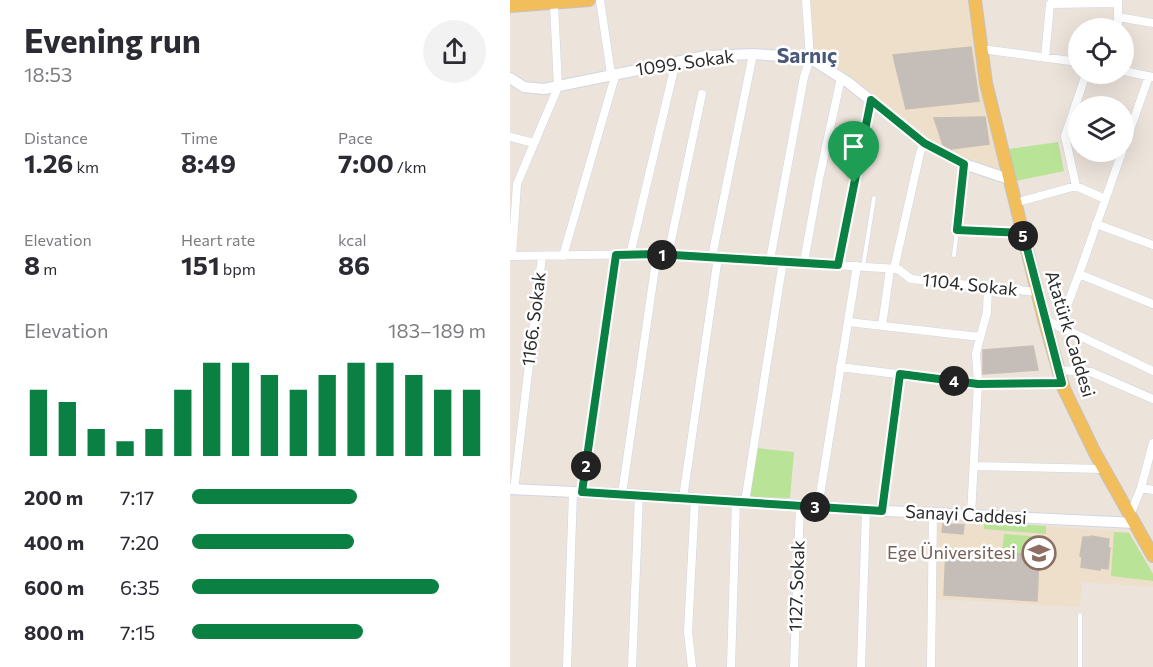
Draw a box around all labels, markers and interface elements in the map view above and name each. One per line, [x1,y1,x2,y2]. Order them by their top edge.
map controls [1068,18,1134,162]
button: locate [1068,18,1134,84]
text: Evening run [24,19,201,60]
button: share [423,20,486,83]
district label: Sarnıç [777,42,837,67]
street label: 1099. Sokak [634,44,736,80]
text: 18:53 [24,62,72,86]
button: layers [1068,96,1134,162]
pin [828,121,879,183]
text: Distance [24,128,88,147]
text: Time [181,128,218,147]
text: Pace [338,128,373,147]
icon: arrive [837,130,870,163]
text: 1.26 [24,147,73,178]
text: 8:49 [181,147,236,178]
text: 7:00 [338,147,394,178]
text: km [73,157,99,176]
text: /km [394,157,427,176]
pin: 5 [1008,221,1038,251]
text: 5 [1018,226,1028,245]
text: Elevation [24,230,92,249]
text: Heart rate [181,230,255,249]
text: kcal [338,230,367,249]
pin: 1 [647,240,677,270]
text: 1 [658,245,666,264]
text: 8 [24,249,40,280]
text: 151 [181,249,220,280]
text: 86 [338,249,370,280]
text: m [40,259,57,278]
text: bpm [220,259,256,278]
street label: 1104. Sokak [921,268,1019,300]
street label: Atatürk Caddesi [1041,268,1101,400]
street label: 1166. Sokak [516,270,550,367]
text: Elevation [24,318,109,342]
text: 183–189 m [388,318,486,342]
pin: 4 [939,366,969,396]
text: 4 [949,371,959,390]
pin: 2 [571,451,601,481]
text: 2 [581,456,591,475]
text: 200 m [24,485,83,509]
text: 7:17 [120,485,154,509]
pin: 3 [800,492,830,522]
text: 3 [810,497,820,516]
street label: Sanayi Caddesi [905,500,1027,528]
text: 400 m [24,530,84,554]
text: 7:20 [120,530,159,554]
school or university icon: Ege Üniversitesi [1021,535,1057,571]
street label: 1127. Sokak [783,540,809,632]
place label: Ege Üniversitesi [887,541,1016,563]
text: 600 m [24,575,84,599]
text: 6:35 [120,575,160,599]
text: 800 m [24,620,84,644]
text: 7:15 [120,620,155,644]

